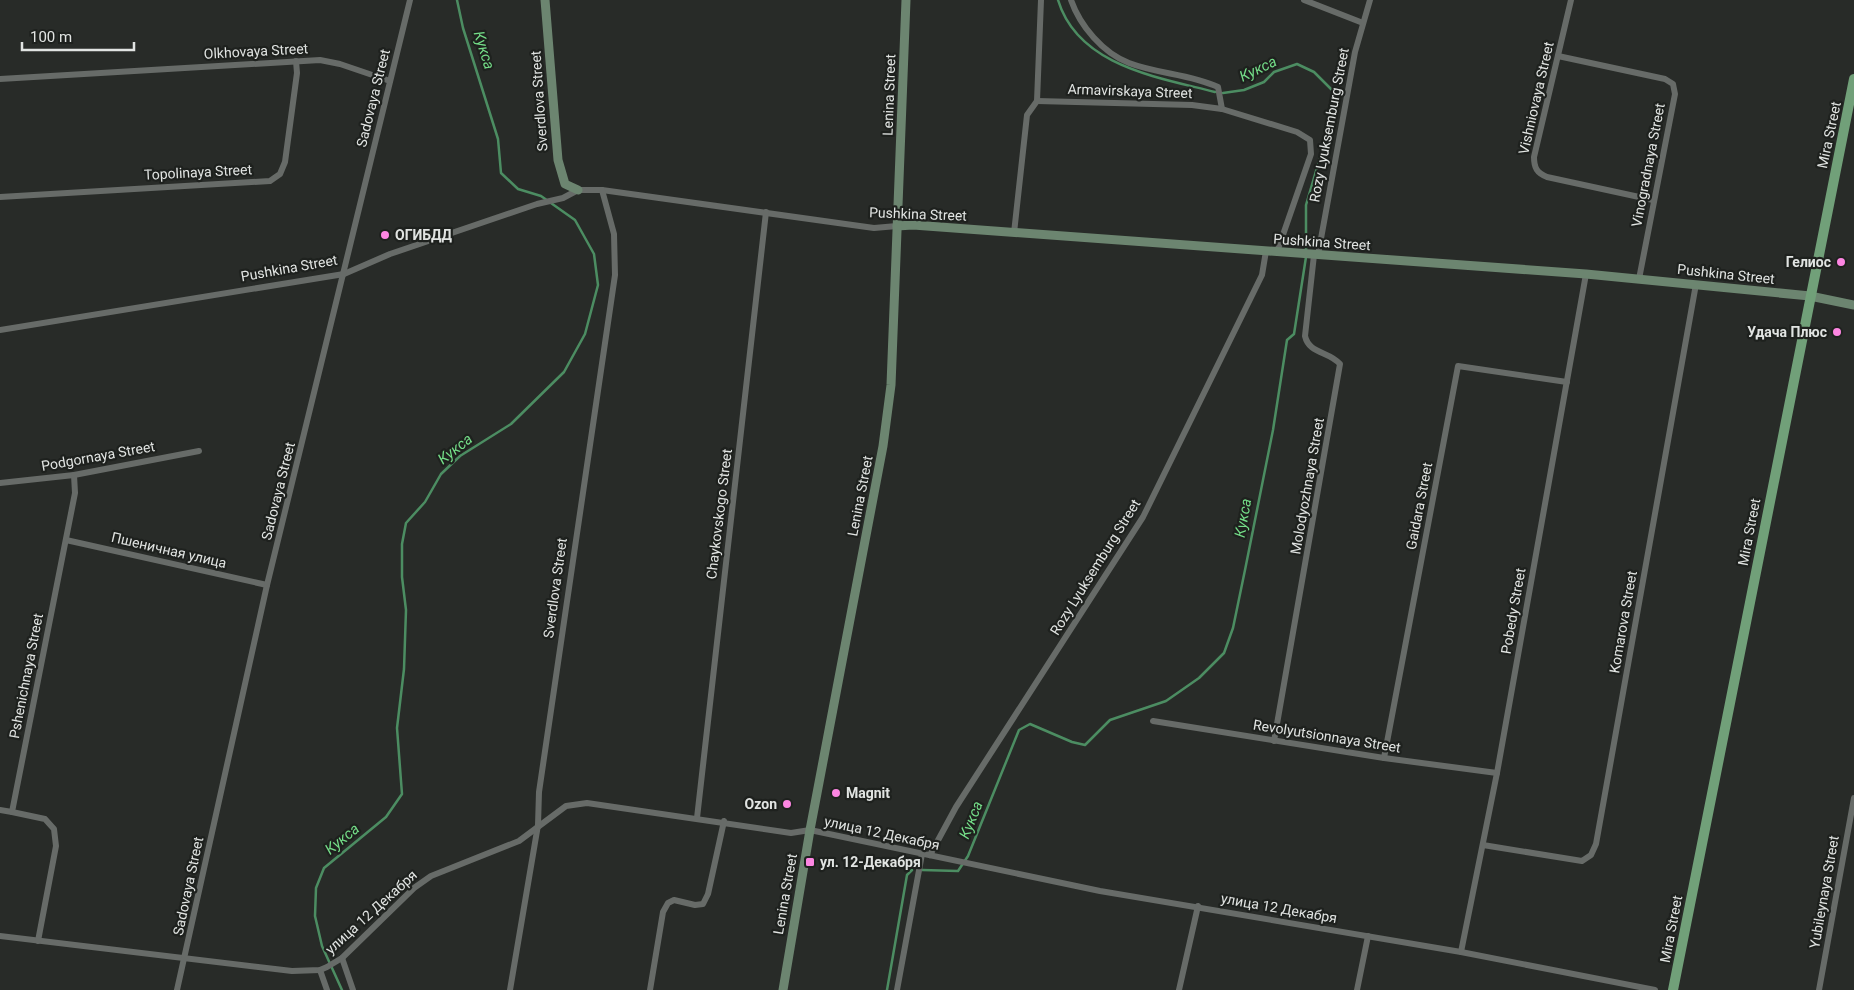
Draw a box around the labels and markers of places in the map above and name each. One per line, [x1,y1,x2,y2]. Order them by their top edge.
place label: ОГИБДД [395,227,453,243]
marker: ОГИБДД [379,229,391,241]
place label: Гелиос [1786,254,1831,270]
marker: Гелиос [1835,256,1847,268]
place label: Удача Плюс [1747,324,1827,340]
marker: Удача Плюс [1831,326,1843,338]
place label: Magnit [846,785,890,801]
marker: Magnit [830,787,842,799]
place label: Ozon [745,796,777,812]
marker: Ozon [781,798,793,810]
place label: ул. 12-Декабря [820,854,921,870]
marker: ул. 12-Декабря [804,856,816,868]

